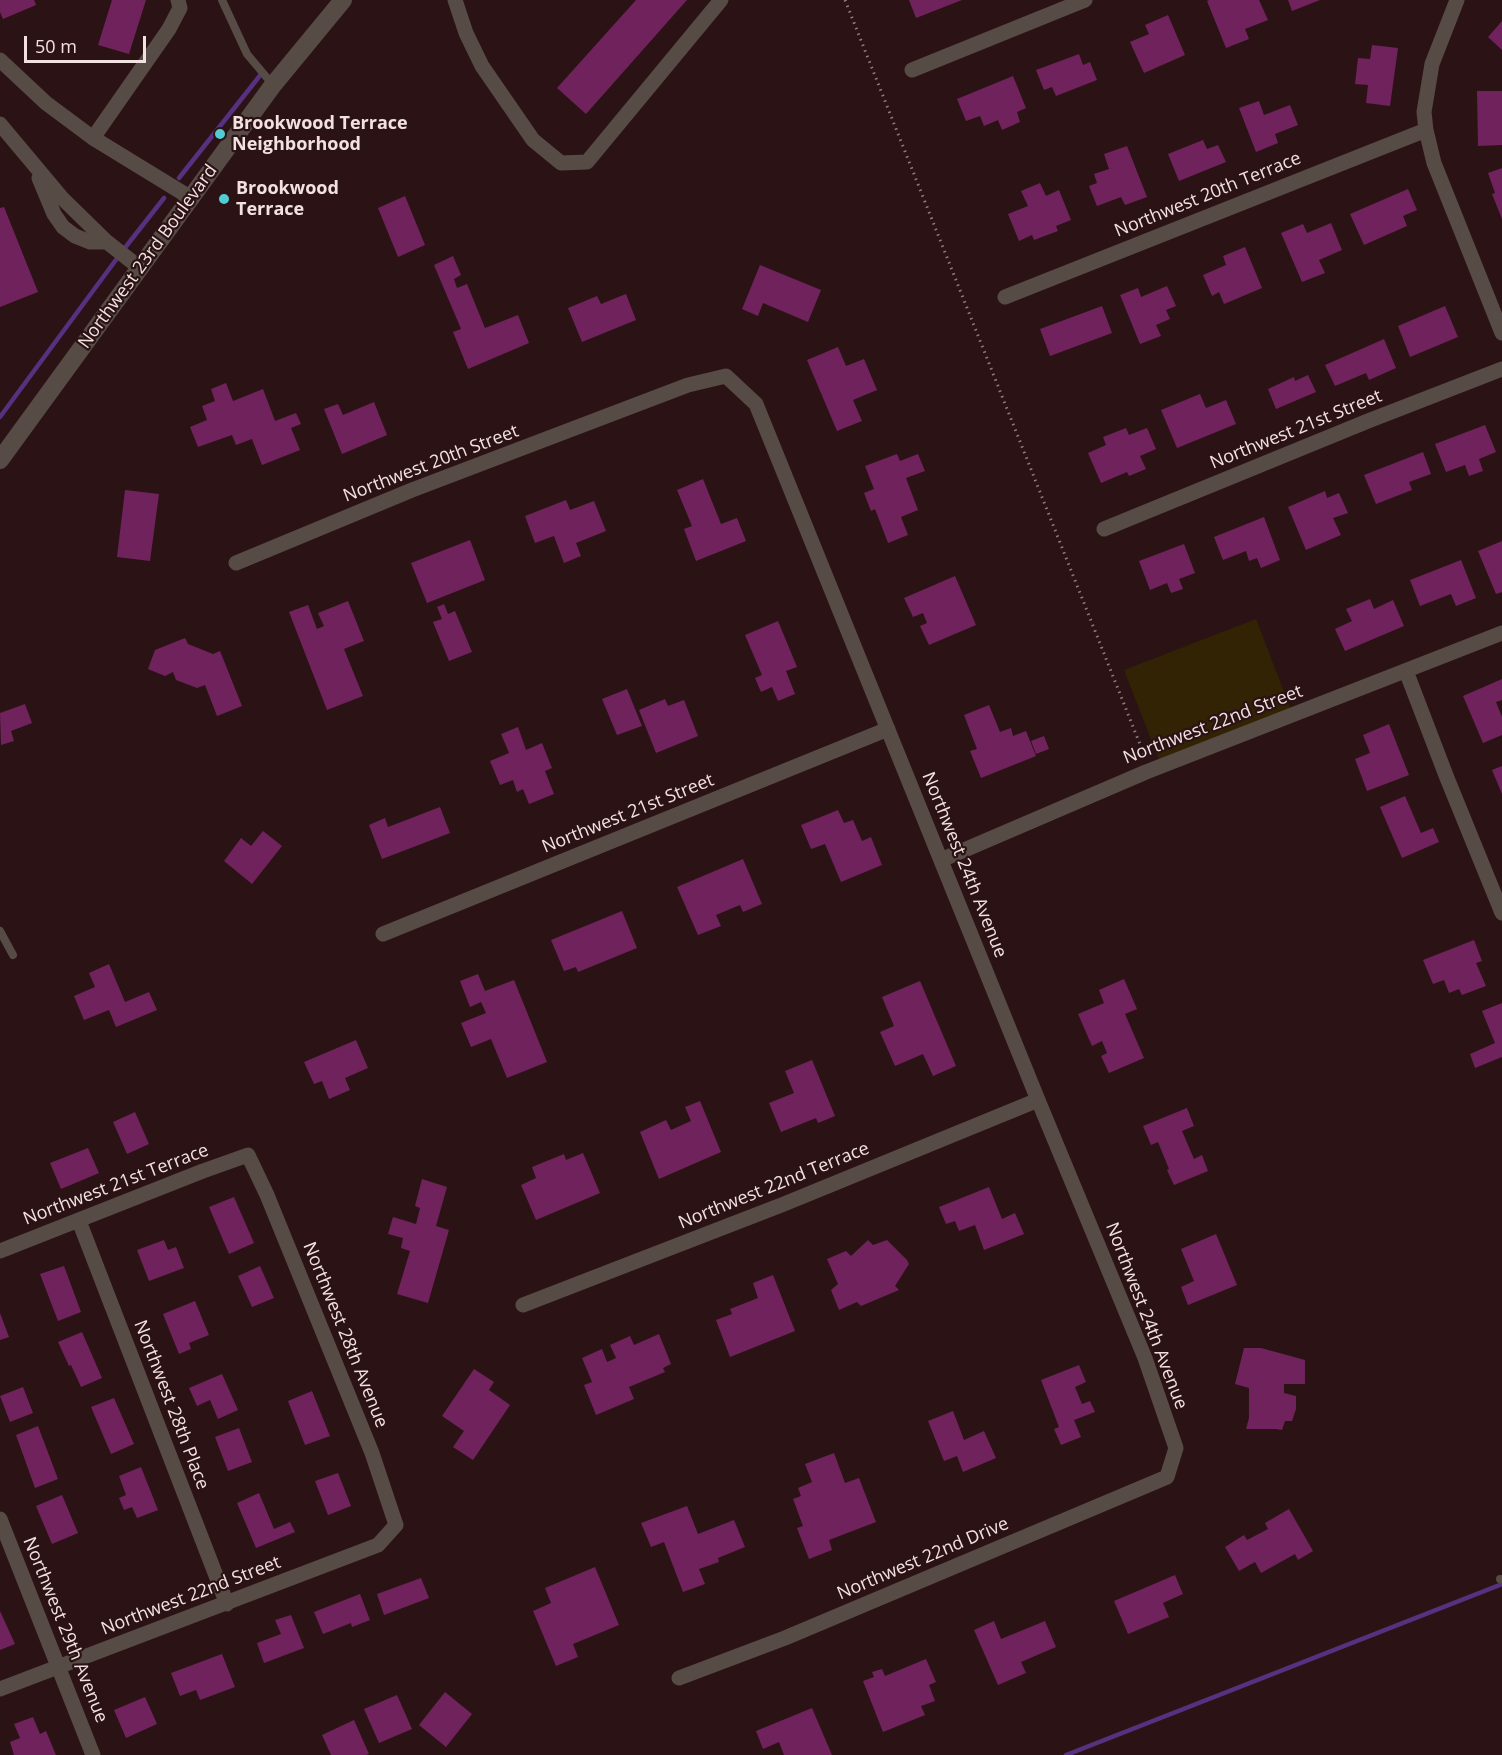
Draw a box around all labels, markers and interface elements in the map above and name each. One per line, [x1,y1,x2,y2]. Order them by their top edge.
scale bar [27,24,148,62]
text: 50 m [35,34,77,58]
place label: Brookwood Terrace Neighborhood [232,113,408,156]
marker: Brookwood Terrace Neighborhood [213,127,227,141]
street label: Northwest 20th Terrace [1112,148,1304,242]
street label: Northwest 23rd Boulevard [74,161,222,353]
place label: Brookwood Terrace [236,178,339,220]
marker: Brookwood Terrace [217,192,231,206]
street label: Northwest 21st Street [1207,386,1385,474]
street label: Northwest 20th Street [340,421,522,507]
street label: Northwest 22nd Street [1120,681,1306,769]
street label: Northwest 24th Avenue [917,769,1011,961]
street label: Northwest 21st Street [539,770,717,858]
street label: Northwest 22nd Terrace [676,1138,872,1234]
street label: Northwest 21st Terrace [20,1140,212,1230]
street label: Northwest 24th Avenue [1100,1220,1192,1412]
street label: Northwest 28th Avenue [298,1239,392,1431]
street label: Northwest 28th Place [129,1317,213,1493]
street label: Northwest 22nd Drive [834,1513,1012,1605]
street label: Northwest 29th Avenue [18,1534,112,1726]
street label: Northwest 22nd Street [98,1552,284,1640]

